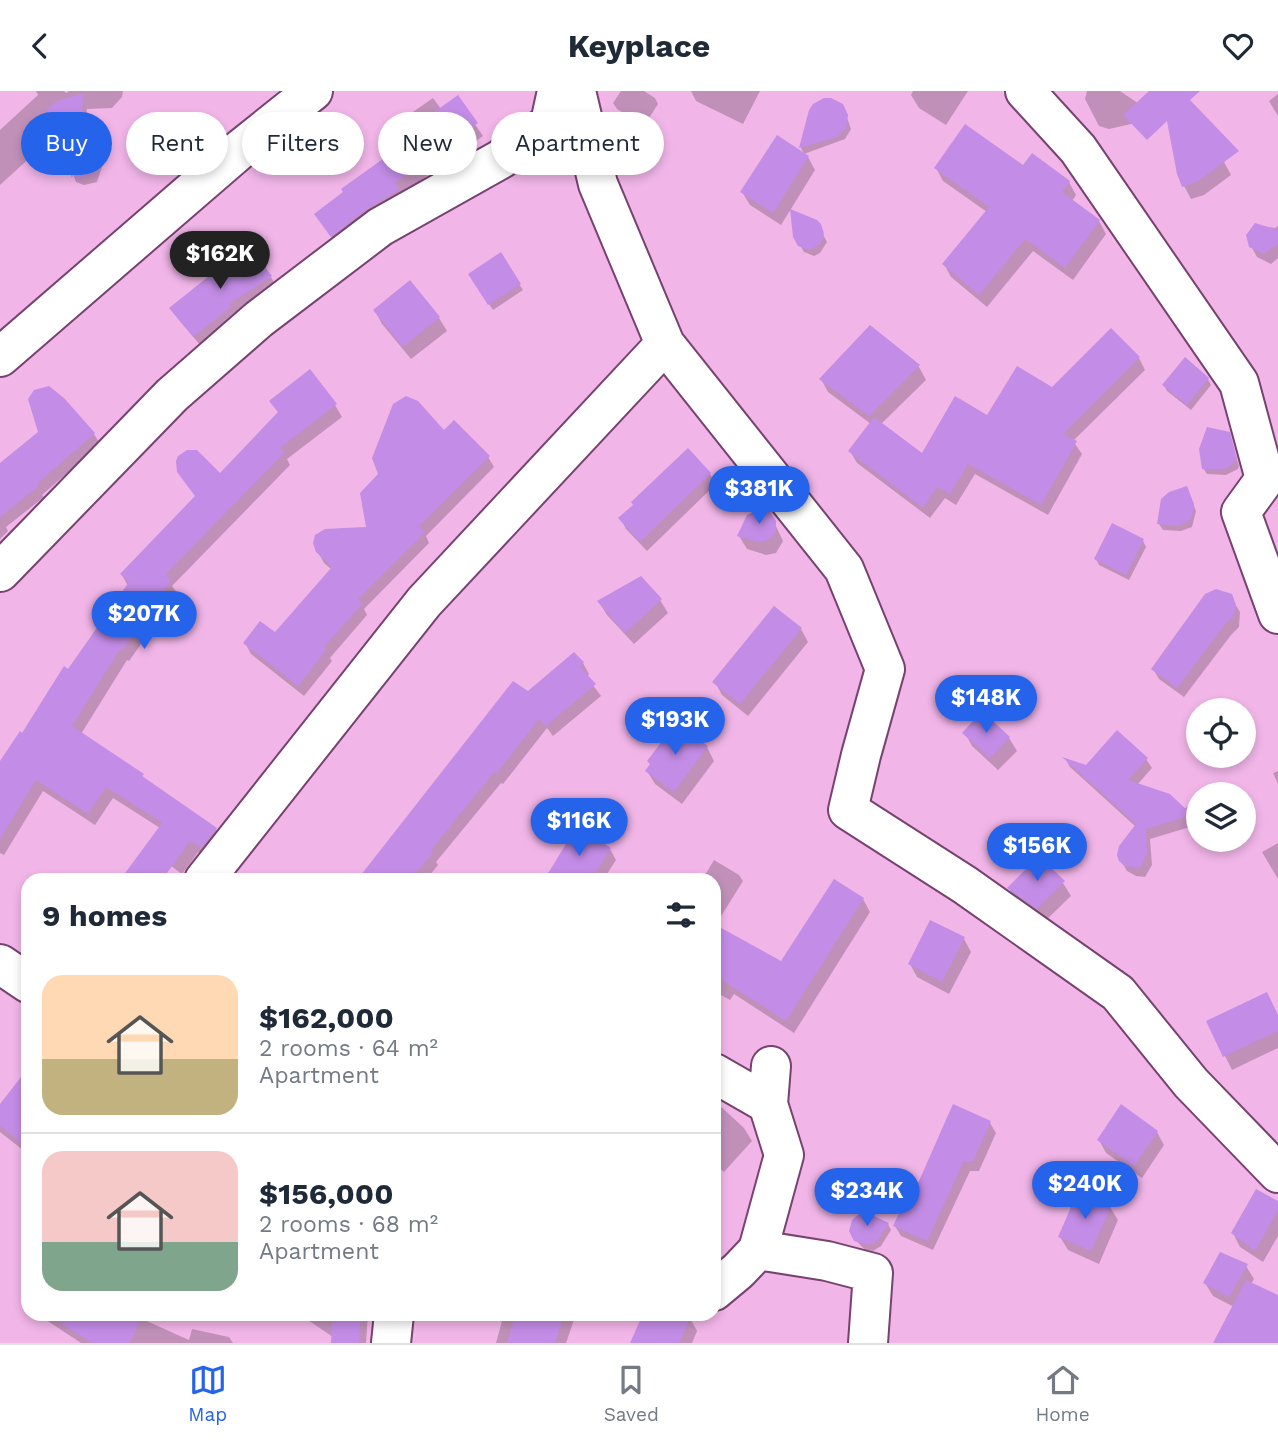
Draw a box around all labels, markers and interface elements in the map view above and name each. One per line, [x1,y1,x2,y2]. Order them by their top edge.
icon: back [21,27,59,65]
text: Keyplace [568,27,710,65]
icon: heart [1219,27,1257,65]
chip: Buy [21,112,112,175]
chip: Rent [126,112,228,175]
chip: Filters [242,112,364,175]
chip: New [378,112,477,175]
chip: Apartment [491,112,664,175]
pin: $162K [171,231,269,291]
text: $162K [186,240,254,267]
pin: $381K [710,467,808,526]
text: $381K [725,475,793,502]
pin: $207K [95,591,193,651]
text: $207K [108,600,180,627]
pin: $148K [937,675,1035,735]
text: $148K [951,684,1021,711]
pin: $193K [626,697,724,757]
map controls [1186,698,1256,852]
button: locate [1186,698,1256,768]
text: $193K [641,706,709,733]
button: layers [1186,782,1256,852]
pin: $116K [530,799,628,858]
text: $116K [547,807,611,834]
pin: $156K [988,823,1086,883]
text: $156K [1003,832,1071,859]
icon: filters [662,896,700,934]
text: 9 homes [42,898,167,933]
text: $162,000 [259,1000,394,1035]
icon: home [98,1003,182,1087]
text: 2 rooms · 64 m² [259,1035,438,1062]
text: Apartment [259,1062,379,1089]
pin: $240K [1036,1161,1134,1221]
pin: $234K [818,1169,916,1228]
text: $240K [1048,1170,1122,1197]
text: $156,000 [259,1176,394,1211]
text: $234K [831,1177,903,1204]
icon: home [98,1179,182,1263]
text: 2 rooms · 68 m² [259,1211,438,1238]
text: Apartment [259,1238,379,1265]
tab: Map [188,1361,227,1426]
tab: Saved [604,1361,659,1426]
tab: Home [1035,1361,1090,1426]

